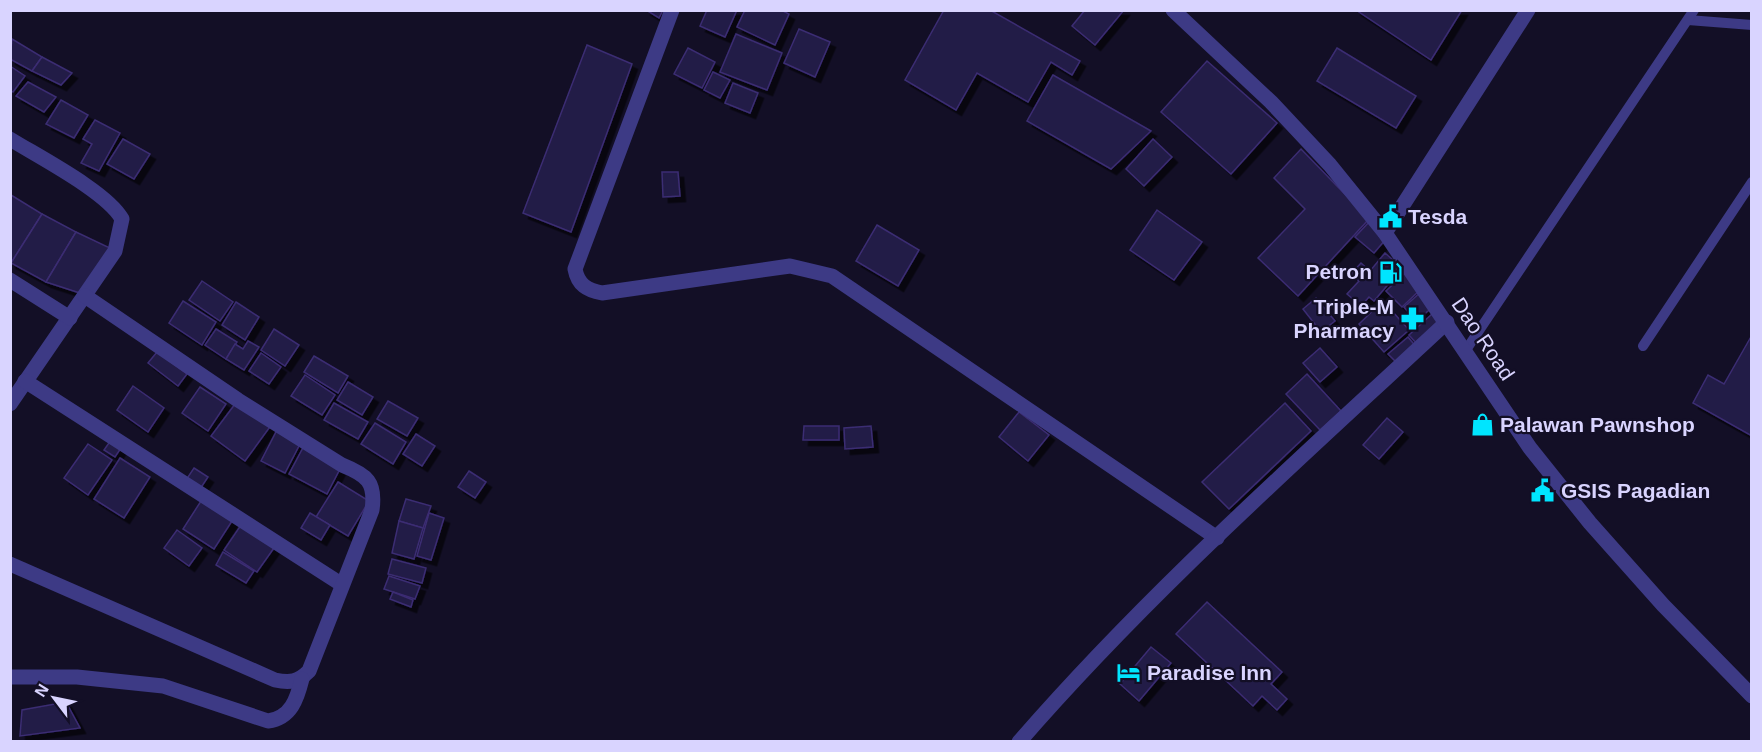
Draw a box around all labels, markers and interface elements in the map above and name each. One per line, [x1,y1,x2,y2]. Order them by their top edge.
public building icon: Tesda [1377,204,1403,230]
place label: Tesda [1408,205,1467,228]
fuel station icon: Petron [1377,259,1403,285]
place label: Petron [1305,260,1372,283]
street label: Dao Road [1447,293,1519,384]
place label: Triple-M Pharmacy [1294,295,1394,342]
pharmacy icon: Triple-M Pharmacy [1399,306,1425,332]
shop icon: Palawan Pawnshop [1469,412,1495,438]
place label: Palawan Pawnshop [1500,413,1695,436]
public building icon: GSIS Pagadian [1530,478,1556,504]
place label: GSIS Pagadian [1561,479,1710,502]
hotel icon: Paradise Inn [1116,660,1142,686]
place label: Paradise Inn [1147,661,1272,684]
north arrow [24,668,84,728]
text: N [31,681,52,700]

